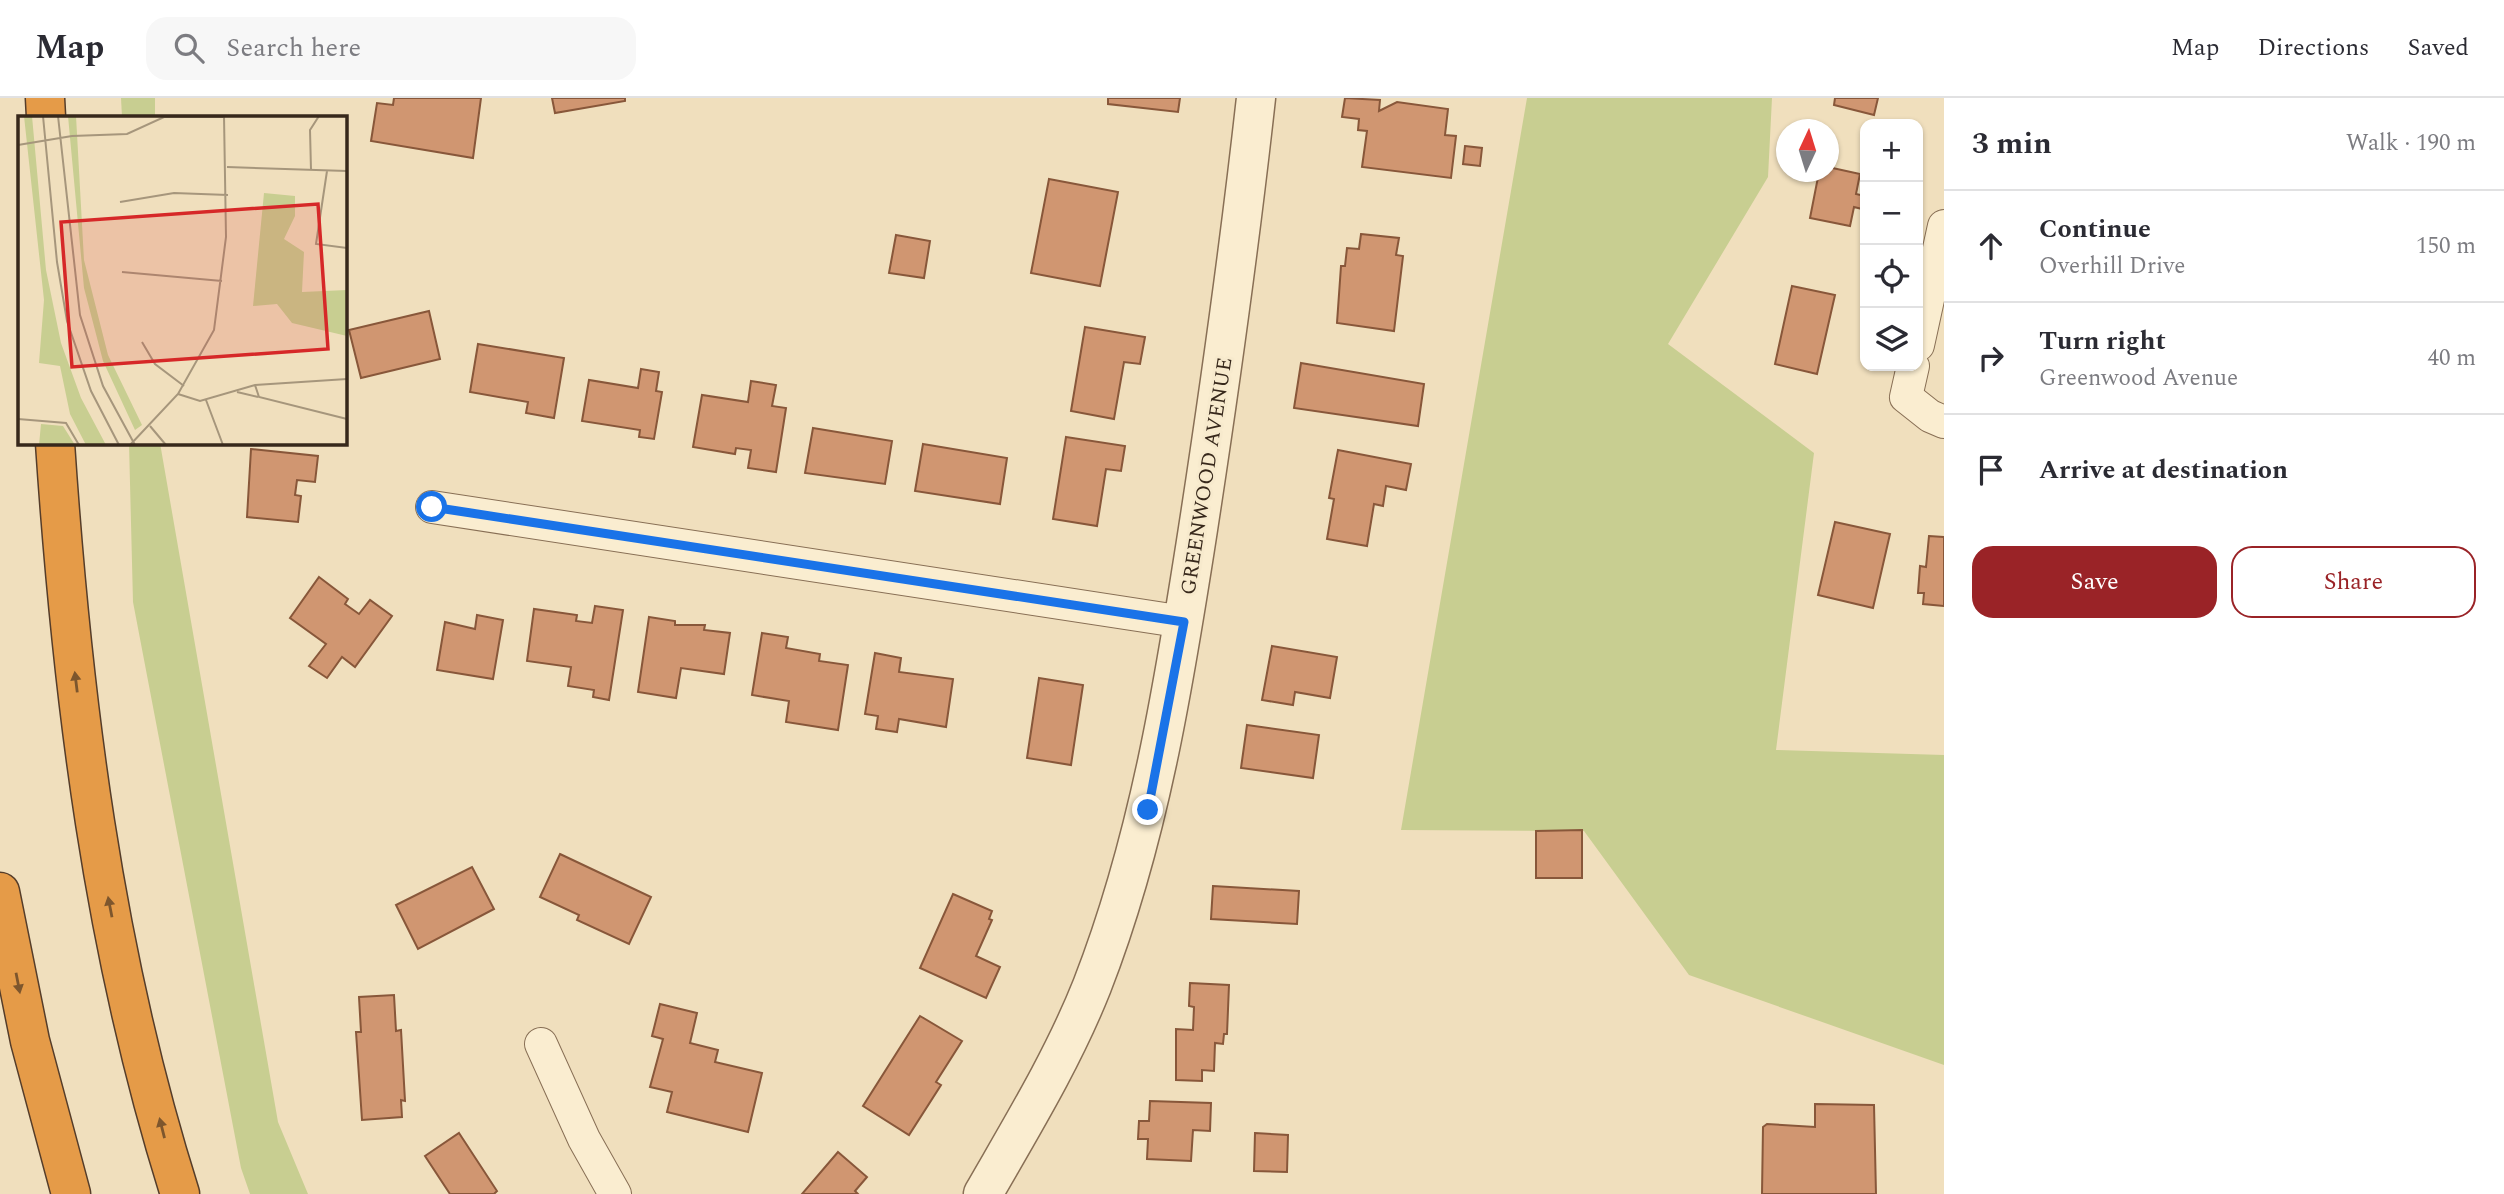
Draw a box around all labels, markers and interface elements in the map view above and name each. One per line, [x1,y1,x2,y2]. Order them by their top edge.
search box [146,17,636,80]
text: Map [35,23,104,73]
text: Search here [226,28,361,68]
icon: search [170,29,208,67]
text: Map [2171,30,2219,66]
text: Directions [2257,30,2369,66]
text: Saved [2407,30,2469,66]
inset map [18,116,346,444]
north arrow [1776,119,1839,182]
map controls [1860,119,1923,371]
button: + [1860,119,1923,182]
text: 3 min [1972,121,2052,167]
text: Walk · 190 m [2346,126,2476,161]
button: − [1860,182,1923,245]
text: Continue [2039,209,2151,249]
icon: ahead [1972,227,2010,265]
text: 150 m [2416,229,2476,264]
button: locate [1860,245,1923,308]
text: Overhill Drive [2039,249,2185,284]
button: layers [1860,308,1923,371]
text: Turn right [2039,321,2166,361]
icon: right [1972,339,2010,377]
text: 40 m [2427,341,2476,376]
street label: GREENWOOD AVENUE [1172,355,1242,597]
text: Greenwood Avenue [2039,361,2238,396]
text: Arrive at destination [2039,450,2288,490]
icon: arrive [1972,451,2010,489]
route start [416,491,447,522]
button: Save [1972,546,2217,618]
button: Share [2231,546,2476,618]
one-way arrow [71,671,82,693]
route end [1132,794,1163,825]
one-way arrow [105,896,116,918]
one-way arrow [13,972,24,994]
one-way arrow [156,1117,167,1139]

